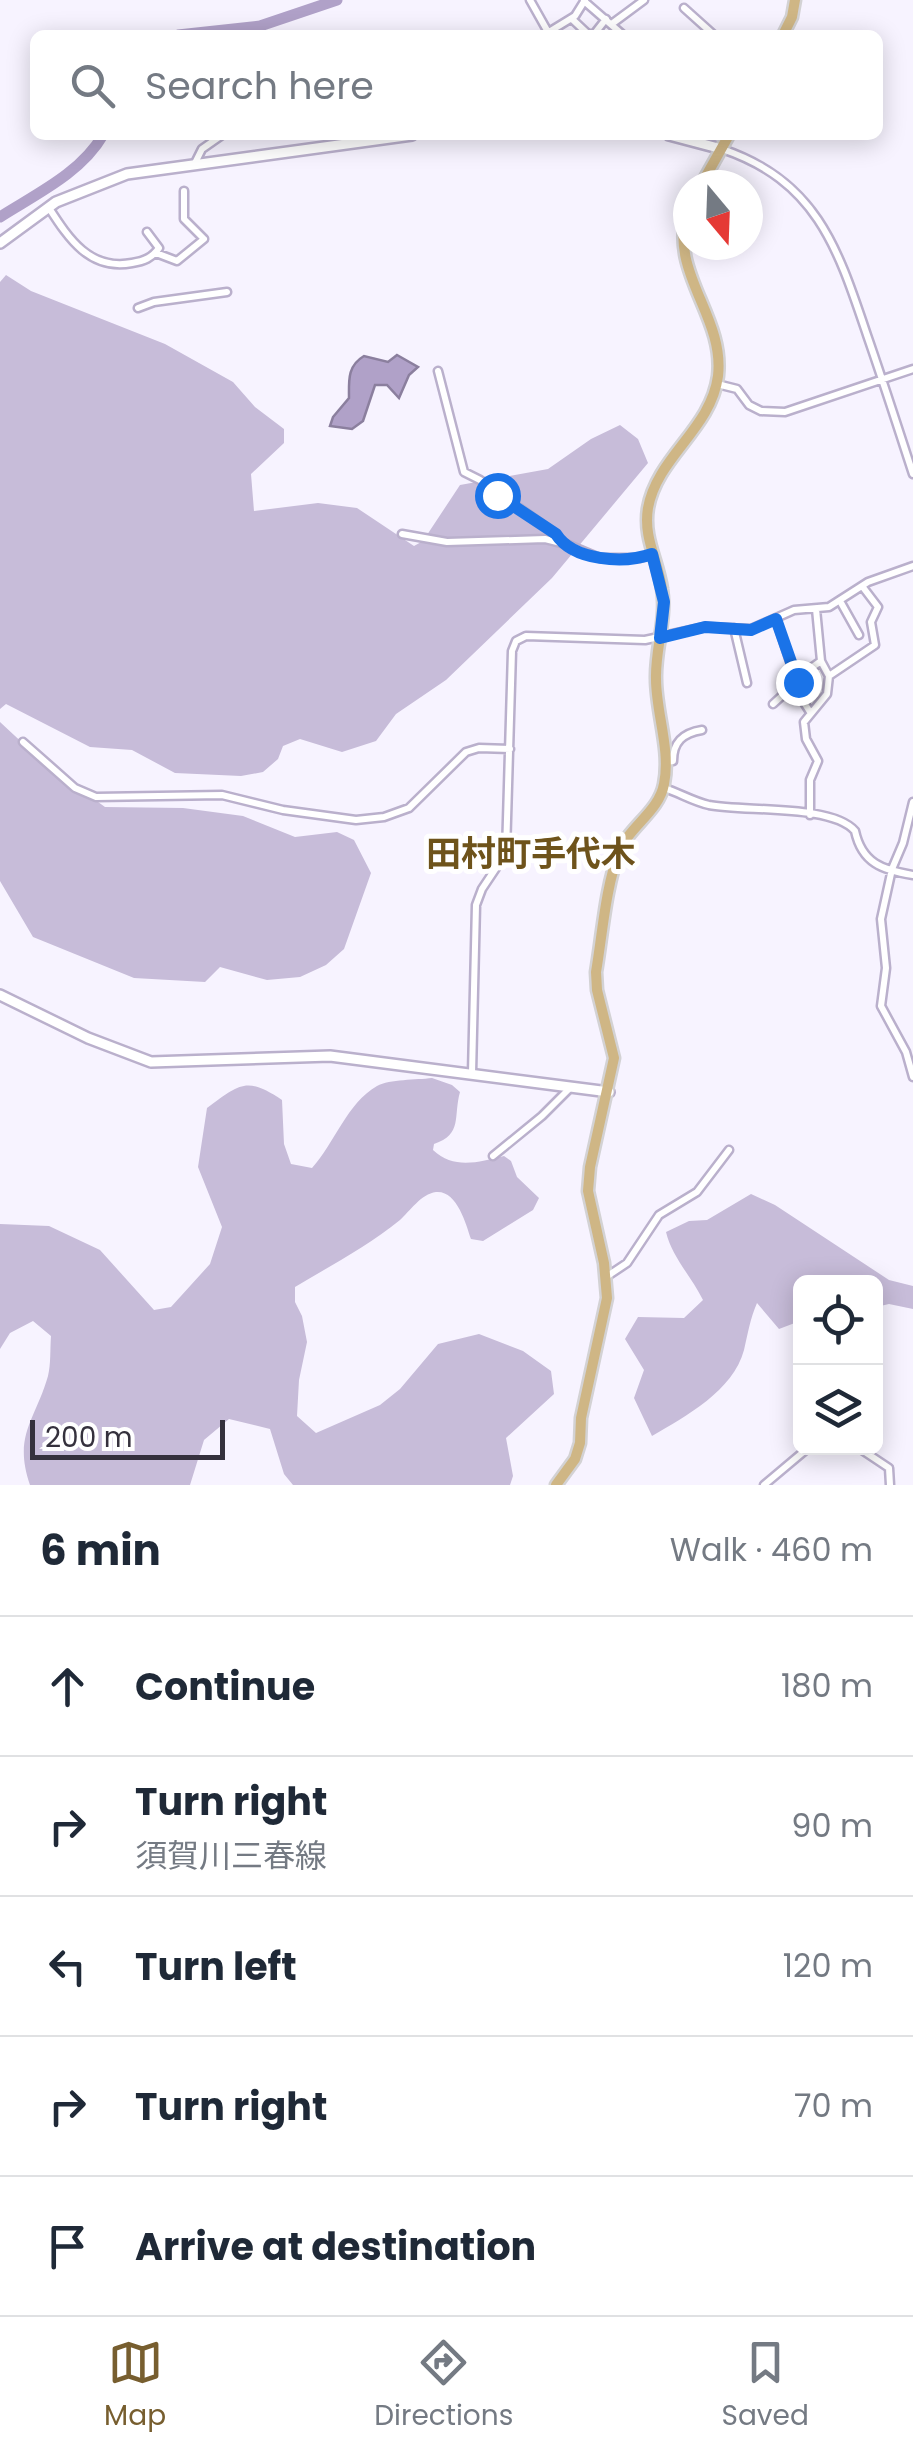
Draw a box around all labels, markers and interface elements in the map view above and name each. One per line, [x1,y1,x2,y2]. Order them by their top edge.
search box [30,30,883,140]
icon: search [65,58,120,113]
text: Search here [145,59,374,112]
north arrow [673,170,763,260]
route start [475,473,521,519]
route end [776,660,822,706]
district label: 田村町手代木 [426,829,636,878]
map controls [793,1275,883,1455]
button: locate [793,1275,883,1365]
button: layers [793,1365,883,1455]
scale bar [30,1415,225,1460]
text: 200 m [45,1418,133,1457]
text: 6 min [40,1521,161,1580]
text: Walk · 460 m [670,1527,873,1572]
icon: ahead [40,1659,95,1714]
text: Continue [135,1660,315,1713]
text: 180 m [781,1663,873,1708]
text: Turn right [135,1775,327,1828]
icon: right [40,1799,95,1854]
text: 90 m [791,1803,873,1848]
text: 須賀川三春線 [135,1833,327,1878]
icon: left [40,1939,95,1994]
text: Turn left [135,1940,297,1993]
text: 120 m [783,1943,873,1988]
icon: right [40,2079,95,2134]
text: Turn right [135,2080,327,2133]
text: 70 m [794,2083,873,2128]
icon: arrive [40,2219,95,2274]
text: Arrive at destination [135,2220,536,2273]
tab: Map [104,2335,166,2437]
tab: Directions [374,2335,513,2437]
tab: Saved [722,2335,809,2437]

